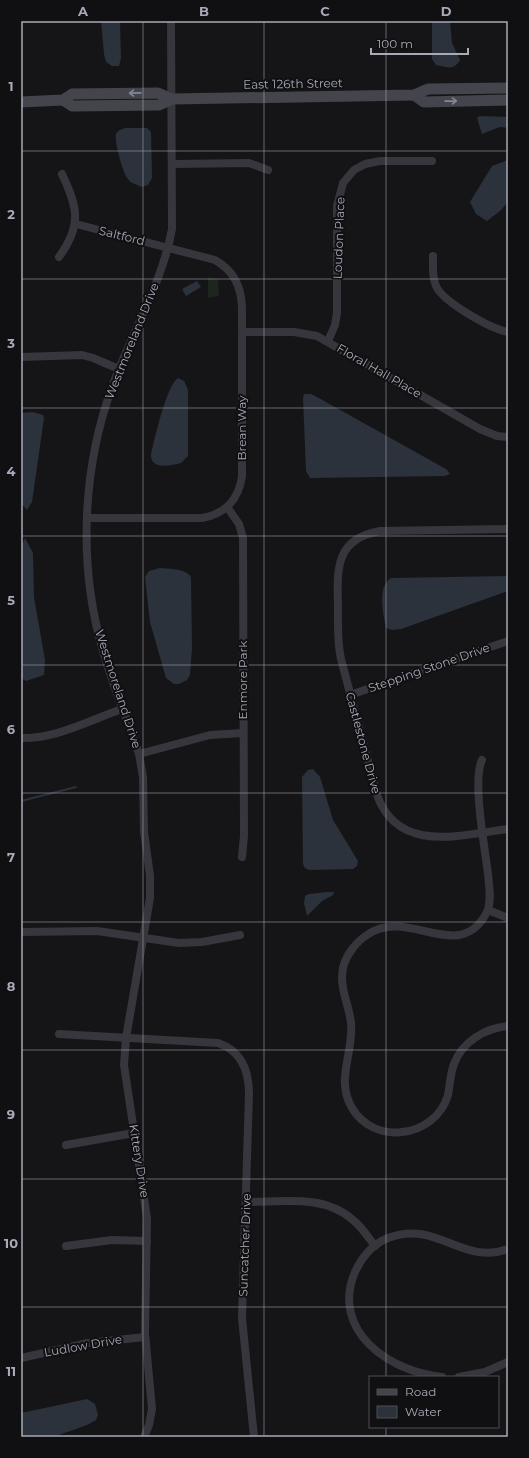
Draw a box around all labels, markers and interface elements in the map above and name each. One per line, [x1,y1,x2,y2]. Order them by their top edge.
text: A [77,3,89,19]
text: B [199,3,209,19]
text: C [320,3,330,19]
text: D [441,3,452,19]
scale bar [371,30,468,56]
text: 100 m [377,36,413,51]
street label: East 126th Street [243,75,343,92]
text: 1 [8,78,14,94]
one-way arrow [129,89,142,97]
one-way arrow [444,97,457,105]
street label: Loudon Place [330,197,347,279]
text: 2 [7,206,15,222]
street label: Saltford [98,223,147,248]
street label: Westmoreland Drive [101,281,162,401]
text: 3 [6,335,15,351]
street label: Floral Hall Place [334,340,424,401]
street label: Brean Way [234,395,249,461]
text: 4 [7,463,16,479]
text: 5 [7,592,15,608]
street label: Westmoreland Drive [92,628,145,750]
street label: Enmore Park [235,640,250,719]
street label: Stepping Stone Drive [366,640,492,695]
street label: Castlestone Drive [343,690,384,795]
text: 6 [7,721,16,737]
text: 7 [7,849,15,865]
text: 8 [7,978,16,994]
text: 9 [7,1106,15,1122]
street label: Kittery Drive [126,1123,153,1199]
street label: Suncatcher Drive [235,1193,254,1297]
text: 10 [4,1235,18,1251]
street label: Ludlow Drive [43,1331,123,1360]
text: 11 [6,1363,16,1379]
legend [369,1376,499,1428]
text: Road [405,1384,436,1399]
text: Water [405,1404,442,1419]

